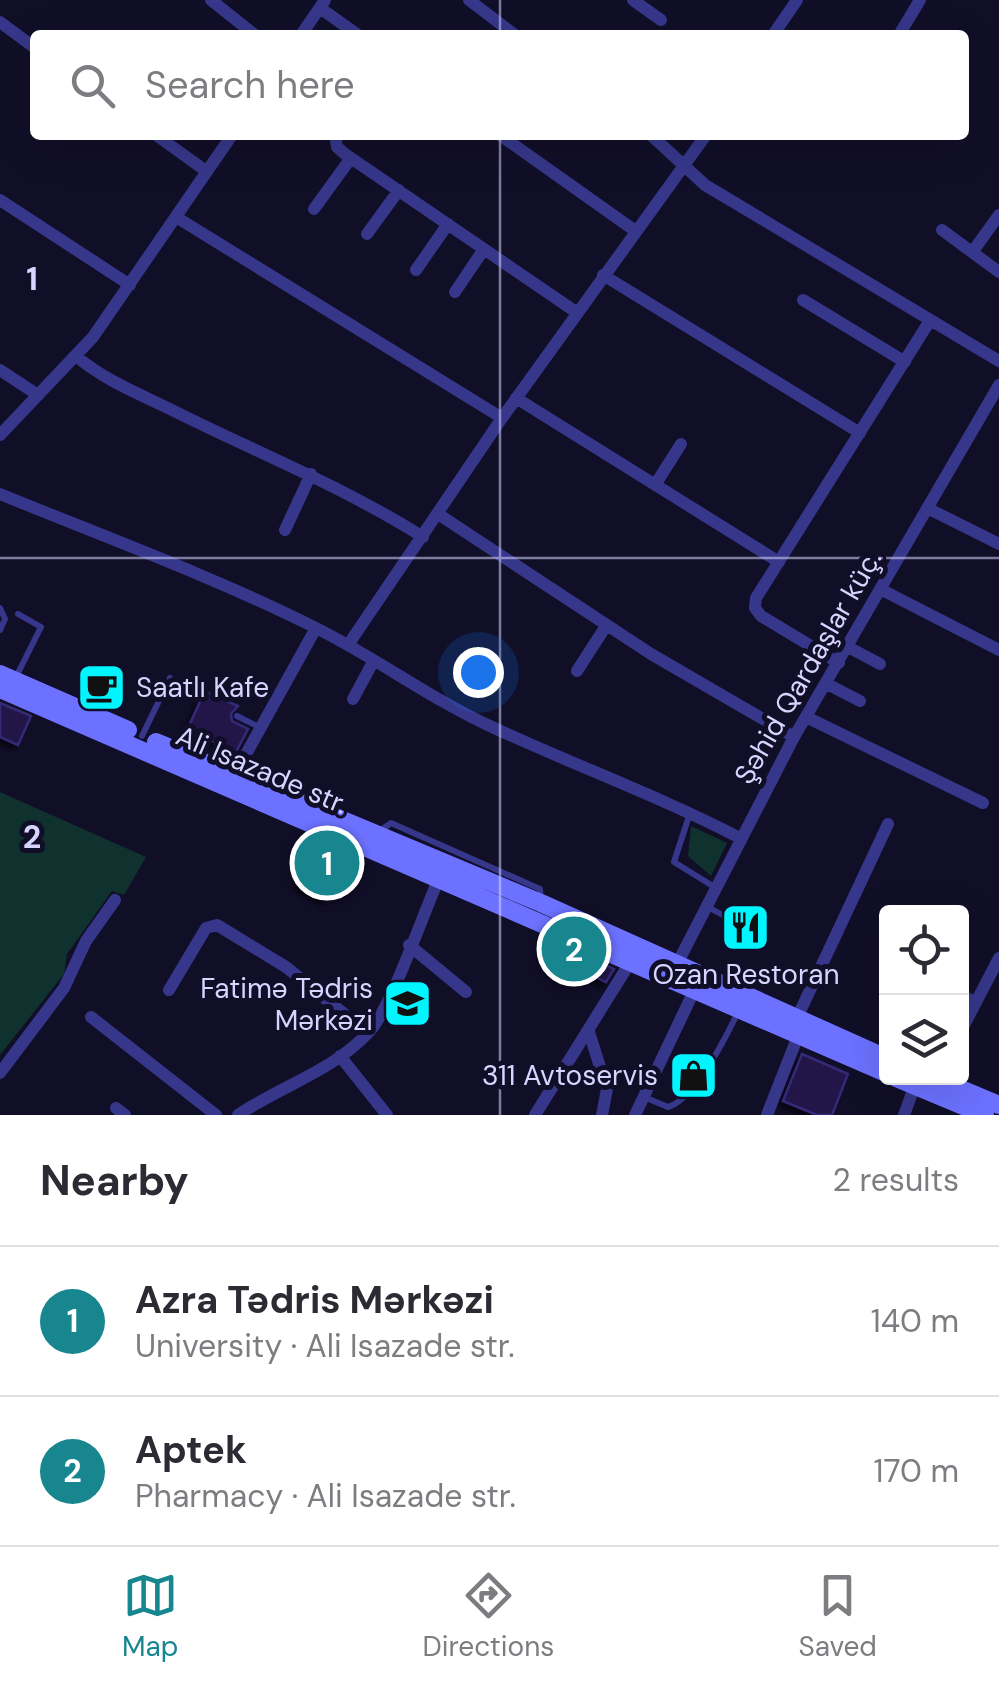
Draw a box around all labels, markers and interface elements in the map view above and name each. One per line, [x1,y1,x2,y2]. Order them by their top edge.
search box [30,30,969,140]
icon: search [65,58,120,113]
text: Search here [145,60,355,110]
text: 1 [26,258,38,300]
street label: Şəhid Qardaşlar küç. [726,543,890,791]
your location [453,647,504,698]
cafe icon: Saatlı Kafe [75,661,127,713]
place label: Saatlı Kafe [136,669,269,706]
street label: Ali Isazade str. [171,717,353,823]
text: 2 [23,816,41,858]
pin: 1 [294,826,360,900]
restaurant icon: Ozan Restoran [720,901,772,953]
map controls [879,905,969,1085]
button: locate [879,905,969,995]
pin: 2 [542,912,606,986]
place label: Ozan Restoran [652,956,840,993]
place label: Fatimə Tədris Mərkəzi [200,970,373,1039]
school or university icon: Fatimə Tədris Mərkəzi [382,978,434,1030]
button: layers [879,995,969,1085]
shop icon: 311 Avtoservis [667,1049,719,1101]
place label: 311 Avtoservis [482,1057,658,1094]
text: Nearby [40,1153,189,1208]
text: 2 results [833,1159,959,1201]
text: Azra Tədris Mərkəzi [135,1275,494,1325]
text: 1 [67,1300,78,1342]
text: 140 m [871,1300,959,1342]
text: University · Ali Isazade str. [135,1325,515,1367]
text: Aptek [135,1425,247,1475]
text: 2 [63,1450,82,1492]
text: 170 m [873,1450,959,1492]
text: Pharmacy · Ali Isazade str. [135,1475,516,1517]
tab: Map [122,1568,178,1665]
tab: Directions [423,1568,554,1665]
tab: Saved [798,1568,877,1665]

